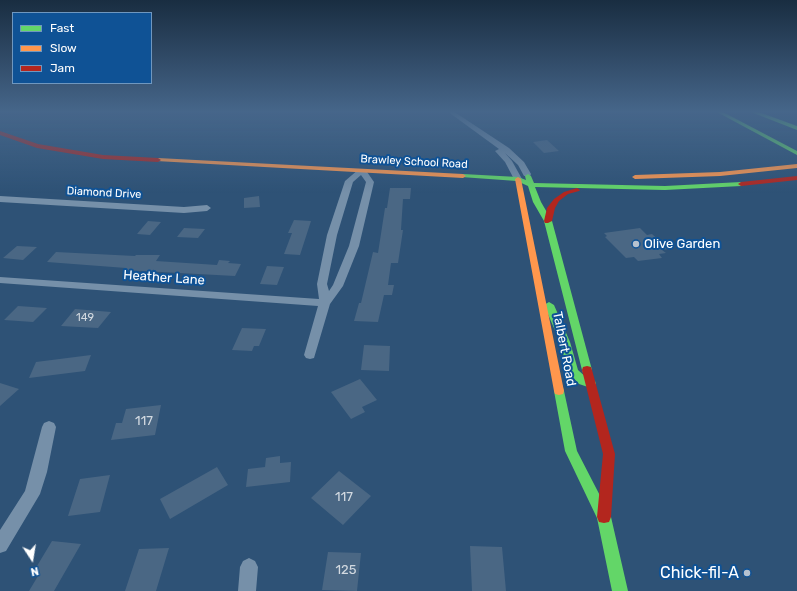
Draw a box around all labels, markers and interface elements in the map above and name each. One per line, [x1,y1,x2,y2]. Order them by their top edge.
legend [12,12,152,84]
text: Fast [50,21,74,35]
text: Slow [50,41,77,55]
text: Jam [50,61,75,75]
street label: Brawley School Road [360,153,468,171]
street label: Diamond Drive [66,184,142,202]
place label: Olive Garden [644,236,720,252]
marker: Olive Garden [631,239,641,249]
street label: Heather Lane [123,267,205,289]
street label: Talbert Road [549,310,579,388]
house number: 149 [76,311,94,325]
house number: 117 [135,413,153,429]
house number: 117 [335,489,353,505]
north arrow [12,539,52,579]
house number: 125 [336,562,356,578]
place label: Chick-fil-A [660,563,739,583]
text: N [29,564,40,578]
marker: Chick-fil-A [742,568,752,578]

